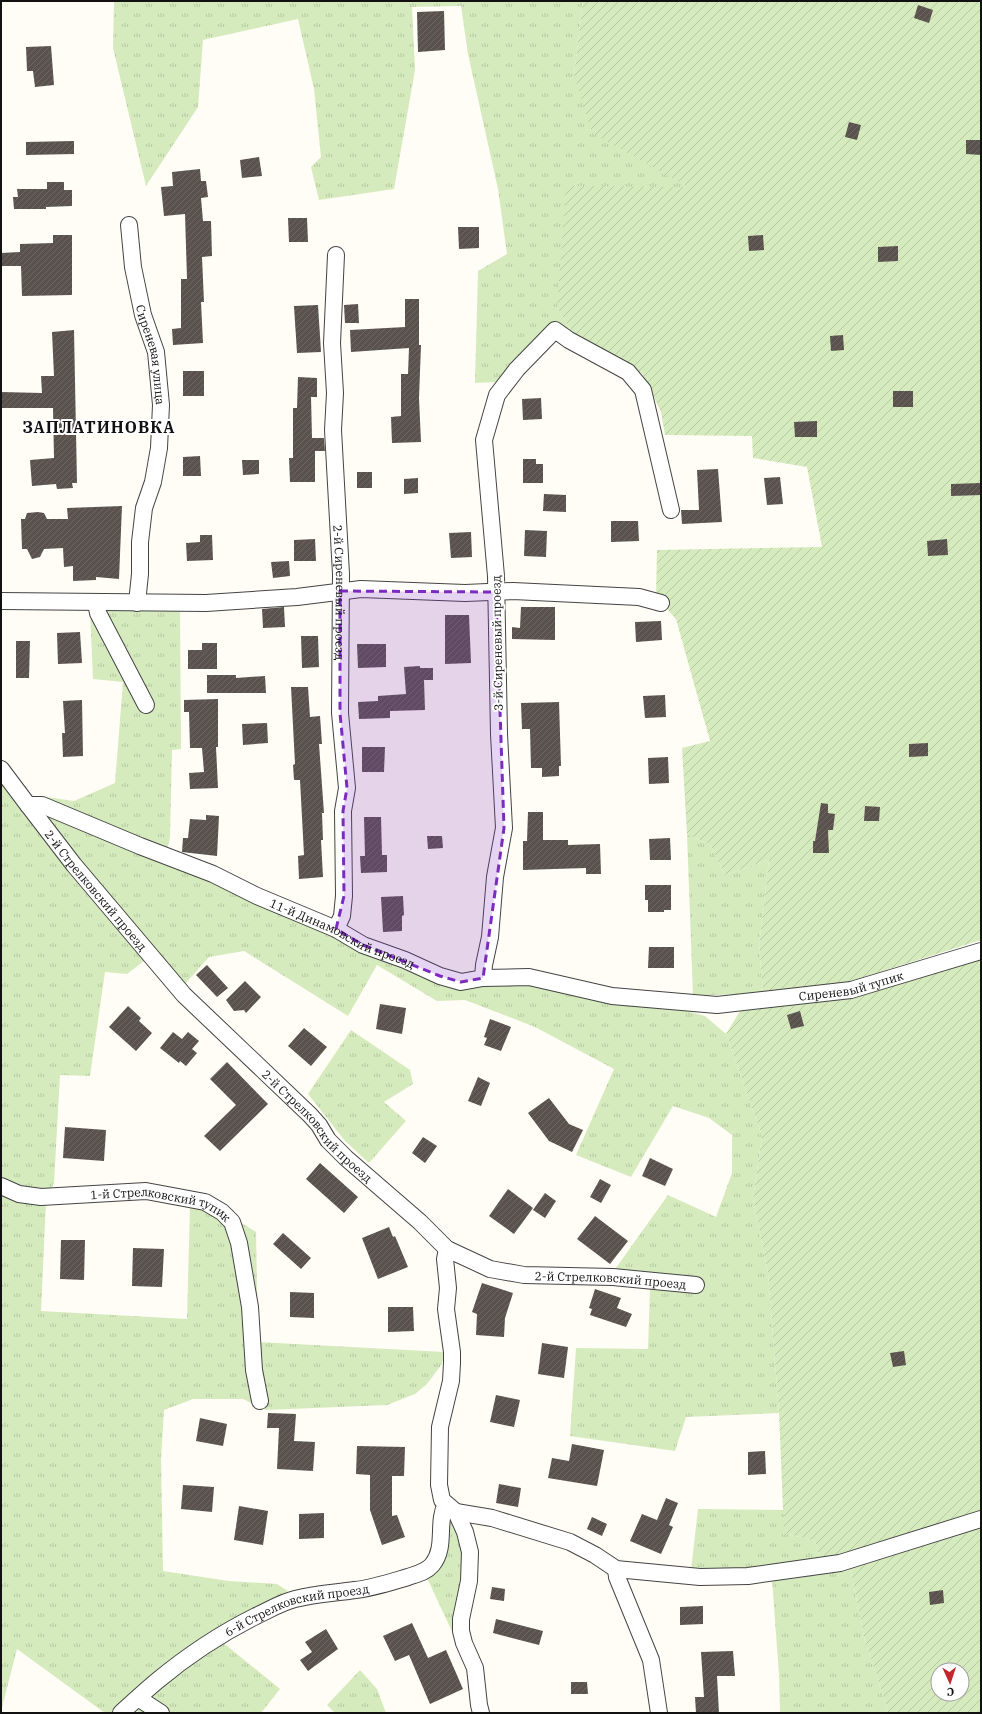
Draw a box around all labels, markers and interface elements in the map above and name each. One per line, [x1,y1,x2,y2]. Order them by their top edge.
street label: Сиреневая улица [134,303,168,406]
district label: ЗАПЛАТИНОВКА [22,417,176,437]
street label: 2-й Сиреневый проезд [331,524,349,660]
street label: 3-й Сиреневый проезд [488,575,506,711]
street label: 2-й Стрелковский проезд [42,827,150,953]
street label: 11-й Динамовский проезд [268,895,417,971]
street label: Сиреневый тупик [798,967,905,1003]
street label: 2-й Стрелковский проезд [259,1066,376,1185]
street label: 1-й Стрелковский тупик [90,1183,234,1224]
street label: 2-й Стрелковский проезд [534,1268,687,1292]
street label: 6-й Стрелковский проезд [222,1580,370,1639]
north arrow [930,1662,970,1702]
text: С [946,1685,955,1699]

